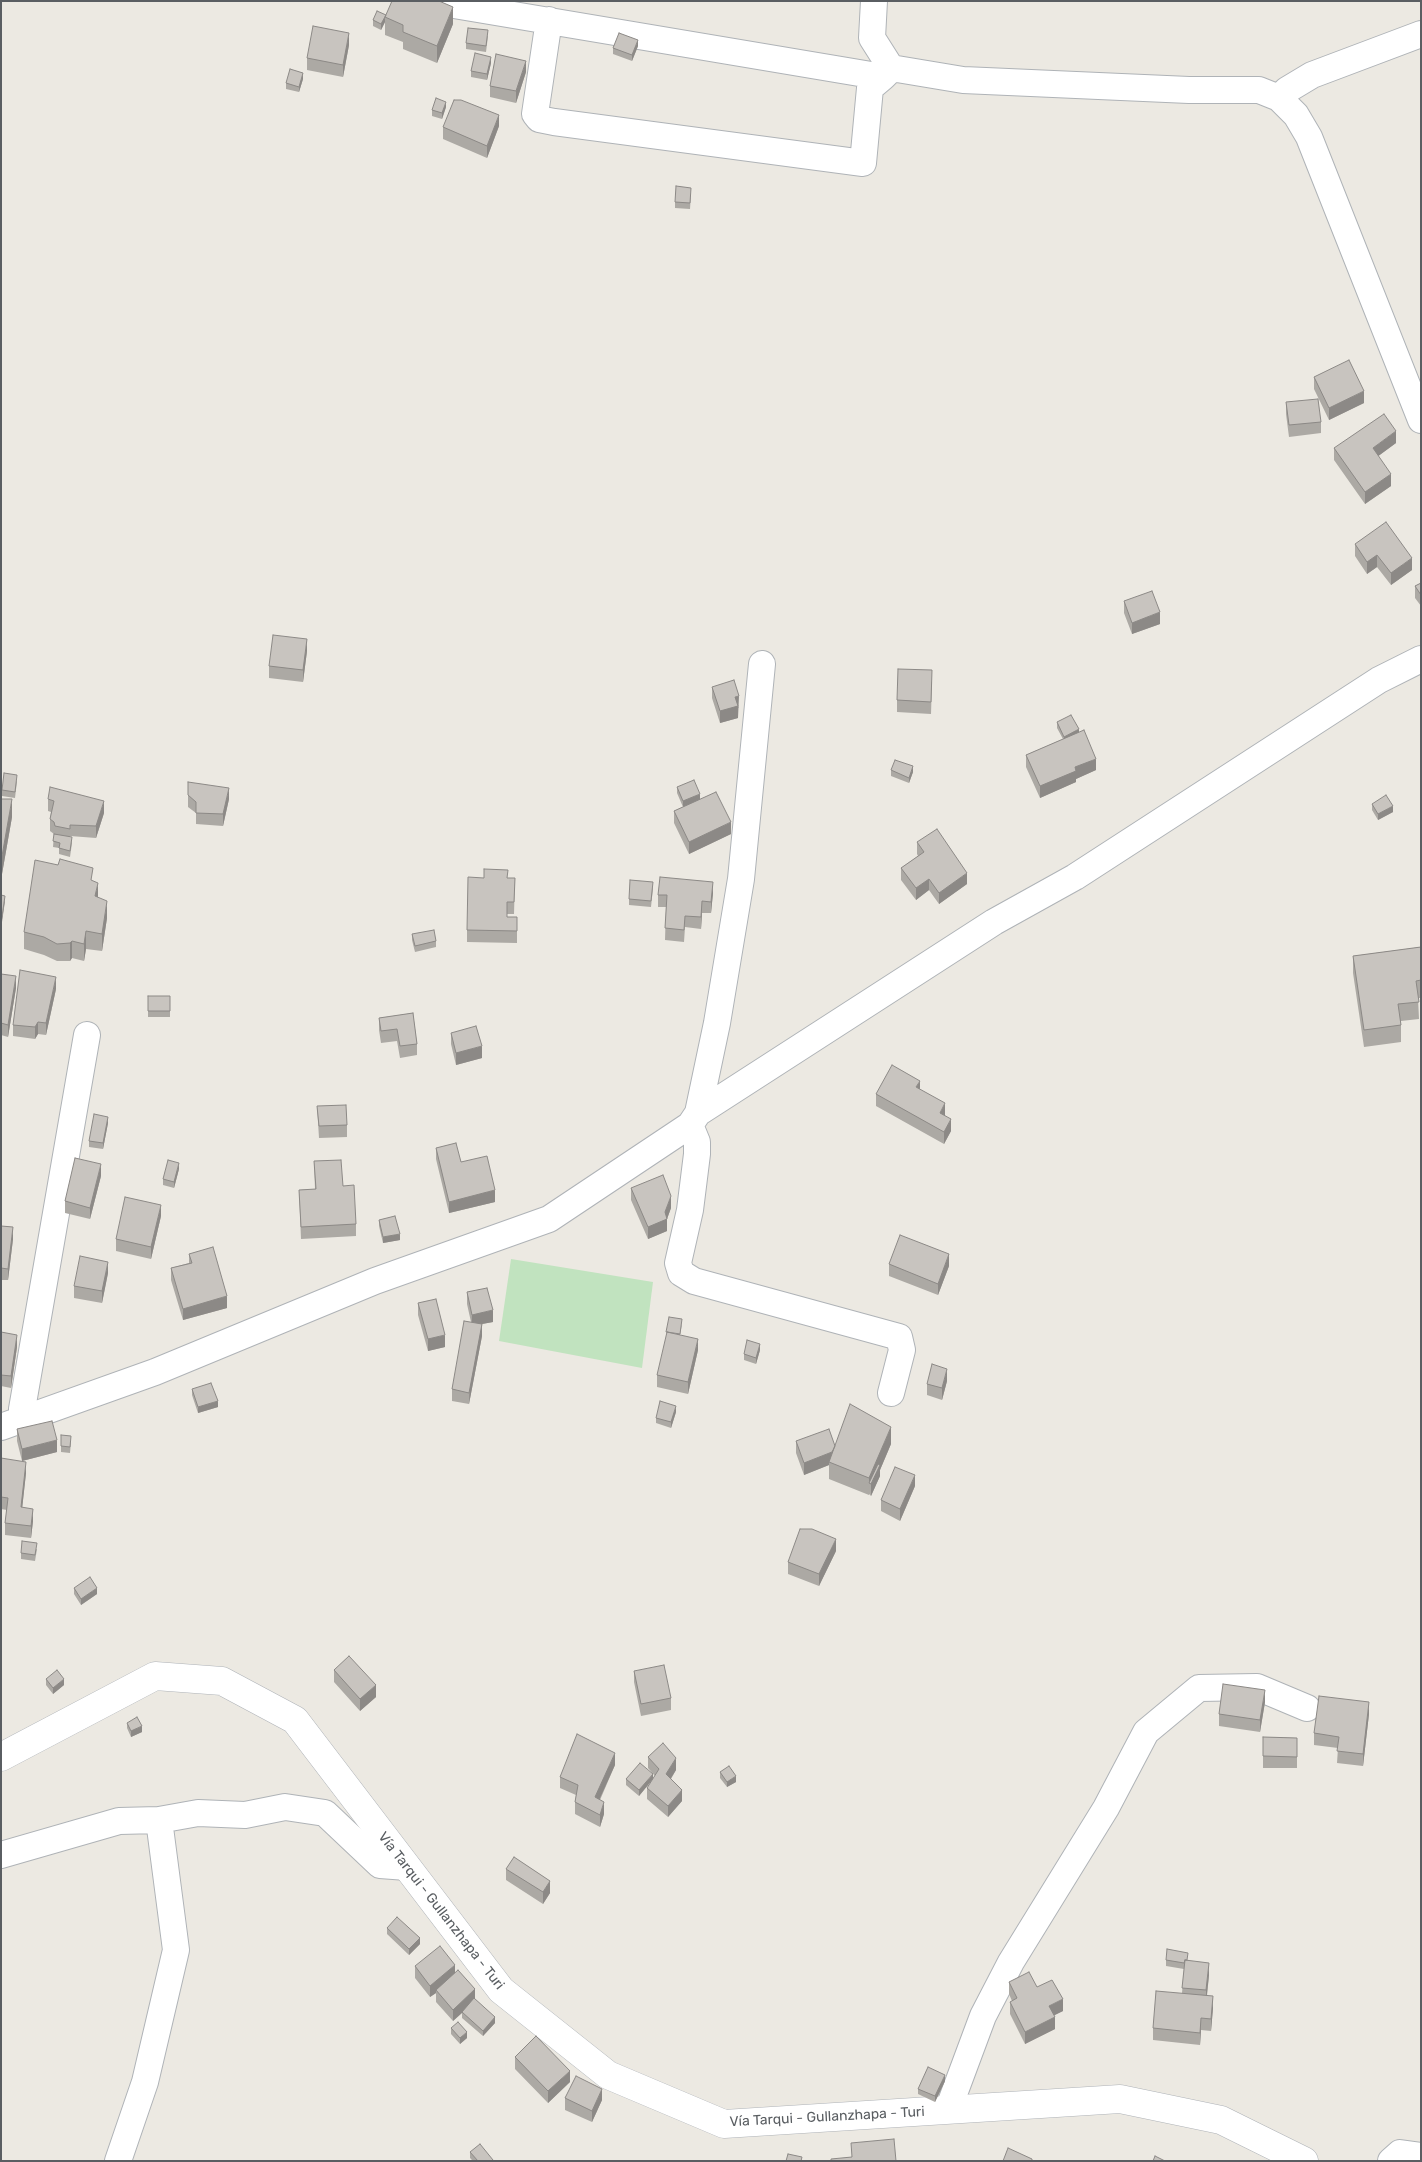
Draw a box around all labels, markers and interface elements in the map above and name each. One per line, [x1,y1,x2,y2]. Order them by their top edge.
street label: Vía Tarqui - Gullanzhapa - Turi [374,1829,508,1993]
street label: Vía Tarqui - Gullanzhapa - Turi [729,2103,925,2131]

